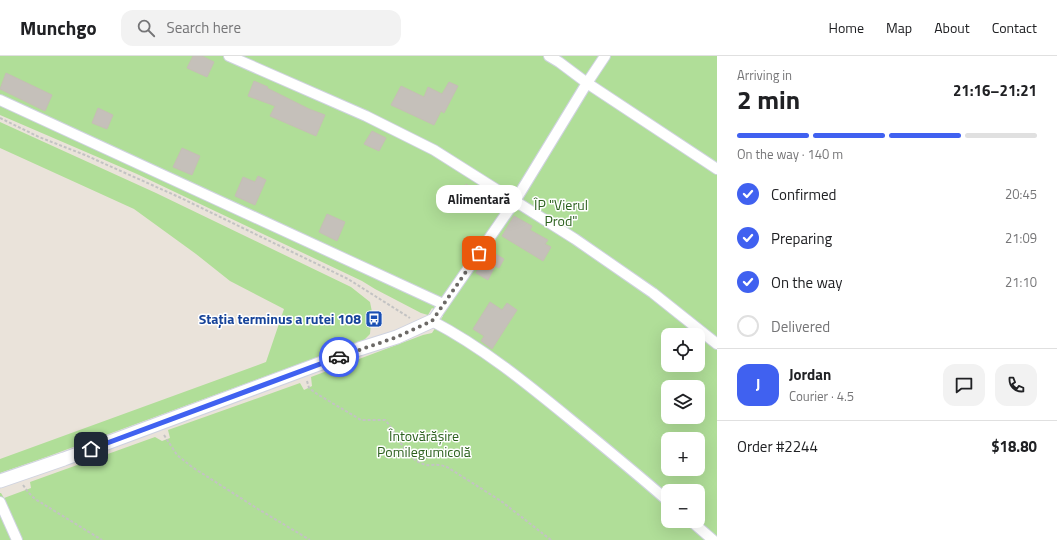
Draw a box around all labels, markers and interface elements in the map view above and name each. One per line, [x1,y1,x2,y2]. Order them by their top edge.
search box [121,10,401,46]
text: Munchgo [20,13,97,42]
text: Search here [167,16,241,39]
icon: search [135,17,157,39]
text: Home [829,17,864,38]
text: Map [886,17,912,38]
text: About [934,17,970,38]
text: Contact [992,17,1037,38]
text: Arriving in [737,65,792,85]
text: 21:16–21:21 [953,79,1037,102]
text: 2 min [737,80,800,119]
text: On the way · 140 m [737,144,843,164]
icon: check [737,183,759,205]
text: Confirmed [771,183,836,206]
text: 20:45 [1005,184,1037,204]
callout: Alimentară [436,185,522,213]
text: Alimentară [448,189,510,209]
park label: ÎP "Vierul Prod" [533,194,588,231]
icon: check [737,227,759,249]
text: Preparing [771,227,832,250]
text: 21:09 [1005,228,1037,248]
pin [462,236,496,270]
icon: bag [468,242,490,264]
icon: check [737,271,759,293]
text: On the way [771,271,843,294]
text: 21:10 [1005,272,1037,292]
place label: Stația terminus a rutei 108 [199,308,361,329]
bus stop icon: Stația terminus a rutei 108 [364,309,384,329]
text: Delivered [771,315,830,338]
map controls [661,328,705,528]
button: locate [661,328,705,372]
courier [319,337,359,377]
icon: car [328,346,350,368]
text: Jordan [789,363,831,386]
button: chat [943,364,985,406]
button: phone [995,364,1037,406]
text: J [756,373,760,396]
button: layers [661,380,705,424]
text: Courier · 4.5 [789,386,854,406]
park label: Întovărășire Pomilegumicolă [377,425,471,462]
pin [74,432,108,466]
button: + [661,432,705,476]
text: Order #2244 [737,435,818,458]
text: $18.80 [991,435,1037,458]
icon: home [80,438,102,460]
button: − [661,484,705,528]

